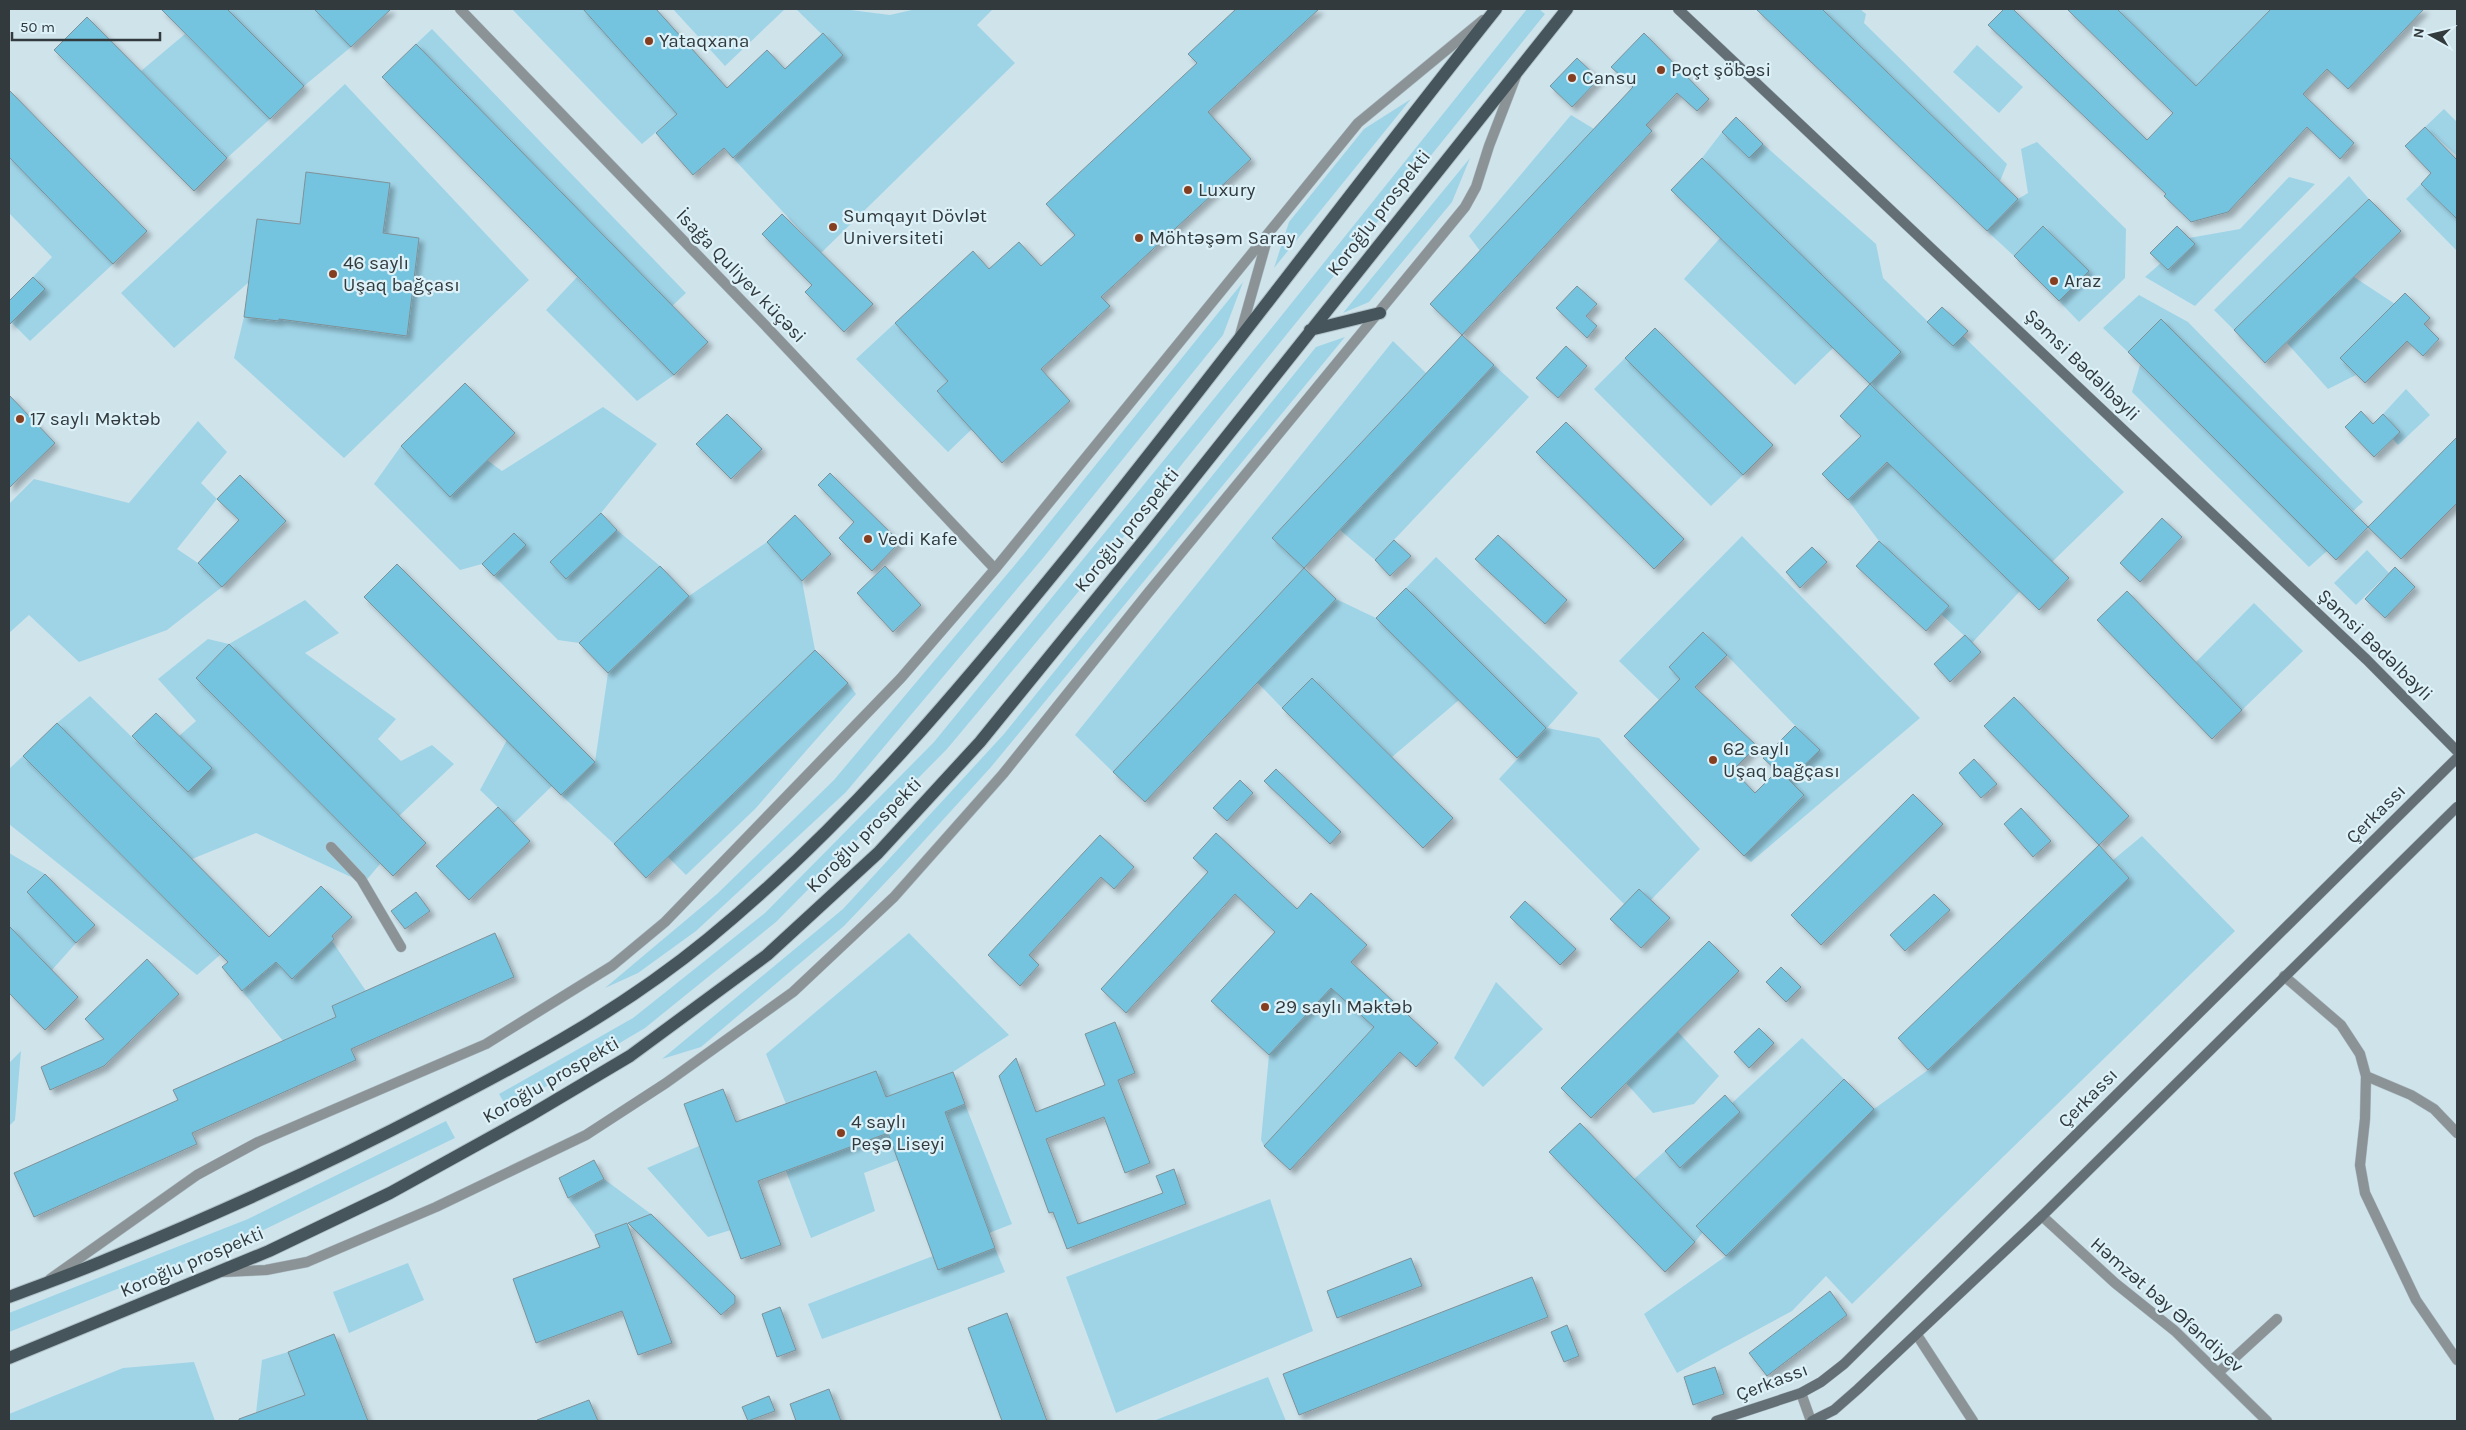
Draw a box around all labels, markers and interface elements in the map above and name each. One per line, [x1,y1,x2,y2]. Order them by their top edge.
scale bar [12,10,160,42]
north arrow [2406,10,2456,60]
text: 50 m [20,18,55,36]
text: N [2410,27,2428,39]
place label: Yataqxana [659,30,750,52]
marker: Yataqxana [643,35,655,47]
place label: Poçt şöbəsi [1671,59,1771,81]
marker: Poçt şöbəsi [1655,64,1667,76]
place label: Cansu [1582,67,1637,89]
marker: Cansu [1566,72,1578,84]
street label: Koroğlu prospekti [1323,146,1435,280]
place label: Luxury [1198,179,1255,201]
marker: Luxury [1182,184,1194,196]
street label: İsağa Quliyev küçəsi [672,205,810,347]
place label: Sumqayıt Dövlət Universiteti [843,205,987,249]
marker: Sumqayıt Dövlət Universiteti [827,221,839,233]
place label: Möhtəşəm Saray [1149,227,1296,249]
marker: Möhtəşəm Saray [1133,232,1145,244]
place label: 46 saylı Uşaq bağçası [343,252,460,296]
marker: 46 saylı Uşaq bağçası [327,268,339,280]
place label: Araz [2064,270,2101,292]
marker: Araz [2048,275,2060,287]
street label: Şəmsi Bədəlbəyli [2020,305,2144,425]
place label: 17 saylı Məktəb [30,408,161,430]
marker: 17 saylı Məktəb [14,413,26,425]
street label: Koroğlu prospekti [1070,463,1184,597]
place label: Vedi Kafe [878,528,958,550]
marker: Vedi Kafe [862,533,874,545]
street label: Şəmsi Bədəlbəyli [2313,585,2437,705]
place label: 62 saylı Uşaq bağçası [1723,738,1840,782]
marker: 62 saylı Uşaq bağçası [1707,754,1719,766]
street label: Koroğlu prospekti [802,773,926,897]
street label: Çerkassı [2342,780,2410,848]
place label: 29 saylı Məktəb [1275,996,1413,1018]
marker: 29 saylı Məktəb [1259,1001,1271,1013]
street label: Koroğlu prospekti [479,1032,623,1128]
street label: Çerkassı [2054,1064,2122,1132]
place label: 4 saylı Peşə Liseyi [851,1111,945,1155]
marker: 4 saylı Peşə Liseyi [835,1127,847,1139]
street label: Koroğlu prospekti [117,1222,267,1302]
street label: Həmzət bəy Əfəndiyev [2086,1233,2248,1378]
street label: Çerkassı [1733,1358,1811,1406]

